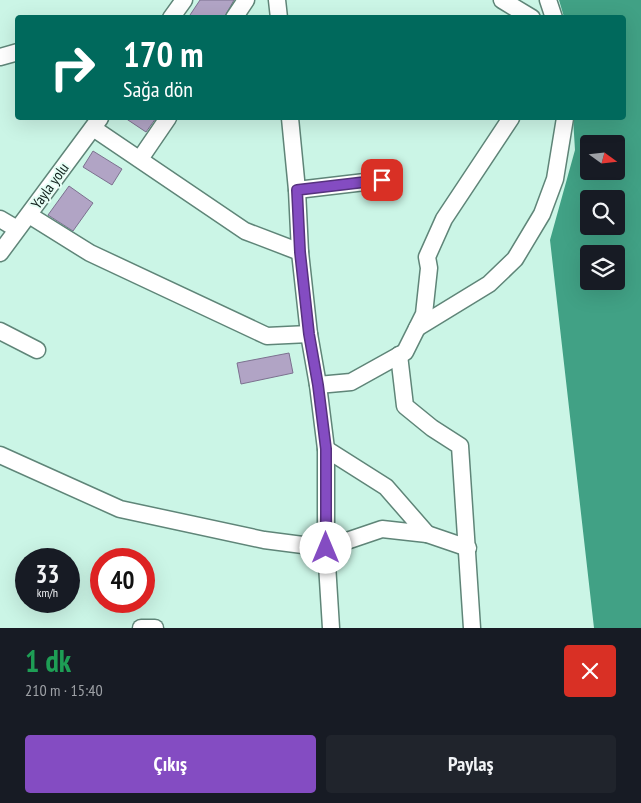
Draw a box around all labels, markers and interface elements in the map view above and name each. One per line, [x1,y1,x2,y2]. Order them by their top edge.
text: 170 m [123,31,204,77]
icon: right [40,35,105,100]
text: Sağa dön [123,75,193,103]
north arrow [580,135,625,180]
map controls [580,135,625,290]
street label: Yayla yolu [27,159,73,212]
pin [361,159,403,201]
icon: arrive [368,166,396,194]
button: search [580,190,625,235]
button: layers [580,245,625,290]
position arrow [299,521,351,573]
speed limit sign: 40 [90,548,155,613]
text: 33 [36,558,59,590]
text: km/h [37,585,58,600]
text: 1 dk [25,641,71,680]
button: close [564,645,616,697]
text: 210 m · 15:40 [25,680,103,700]
button: Çıkış [25,735,316,793]
button: Paylaş [326,735,616,793]

